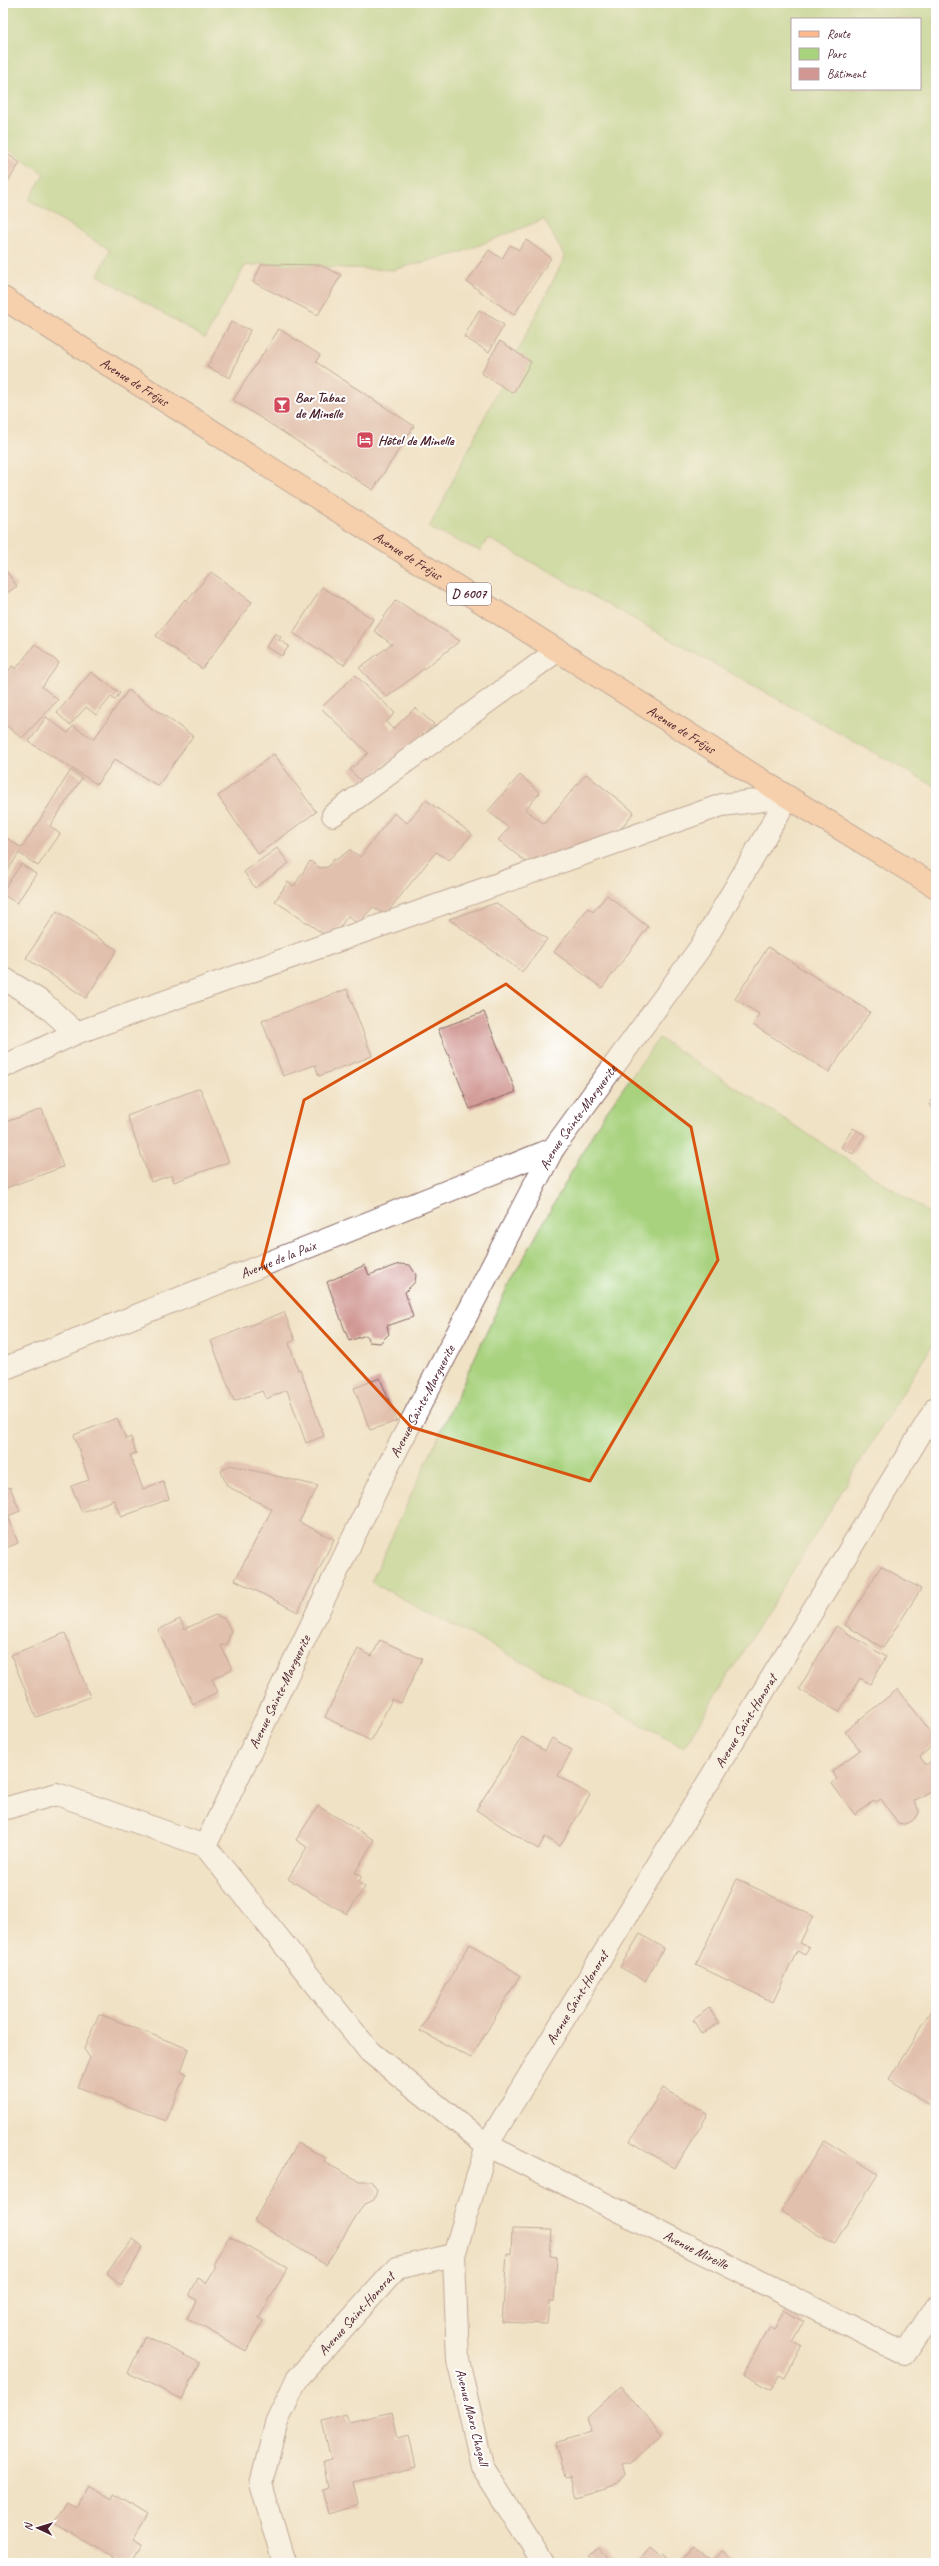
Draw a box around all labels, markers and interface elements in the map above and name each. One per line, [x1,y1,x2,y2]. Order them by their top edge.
legend [791,18,921,90]
text: Route [827,26,851,42]
text: Parc [827,46,847,62]
text: Bâtiment [827,66,866,82]
street label: Avenue de Fréjus [97,354,173,410]
place label: Bar Tabac de Minelle [295,389,346,422]
bar icon: Bar Tabac de Minelle [272,395,292,415]
hotel icon: Hôtel de Minelle [355,430,375,450]
place label: Hôtel de Minelle [378,432,455,449]
street label: Avenue de Fréjus [371,528,446,584]
road number: D 6007 [447,583,491,605]
street label: Avenue de Fréjus [644,701,720,758]
street label: Avenue Sainte-Marguerite [535,1061,621,1172]
street label: Avenue de la Paix [238,1236,319,1282]
street label: Avenue Sainte-Marguerite [386,1341,459,1460]
street label: Avenue Sainte-Marguerite [245,1631,314,1751]
street label: Avenue Saint-Honorat [711,1669,782,1770]
street label: Avenue Saint-Honorat [542,1946,613,2047]
street label: Avenue Mireille [661,2226,732,2273]
street label: Avenue Saint-Honorat [314,2267,399,2359]
street label: Avenue Marc Chagall [452,2367,493,2470]
north arrow [18,2508,58,2548]
text: N [21,2521,35,2531]

